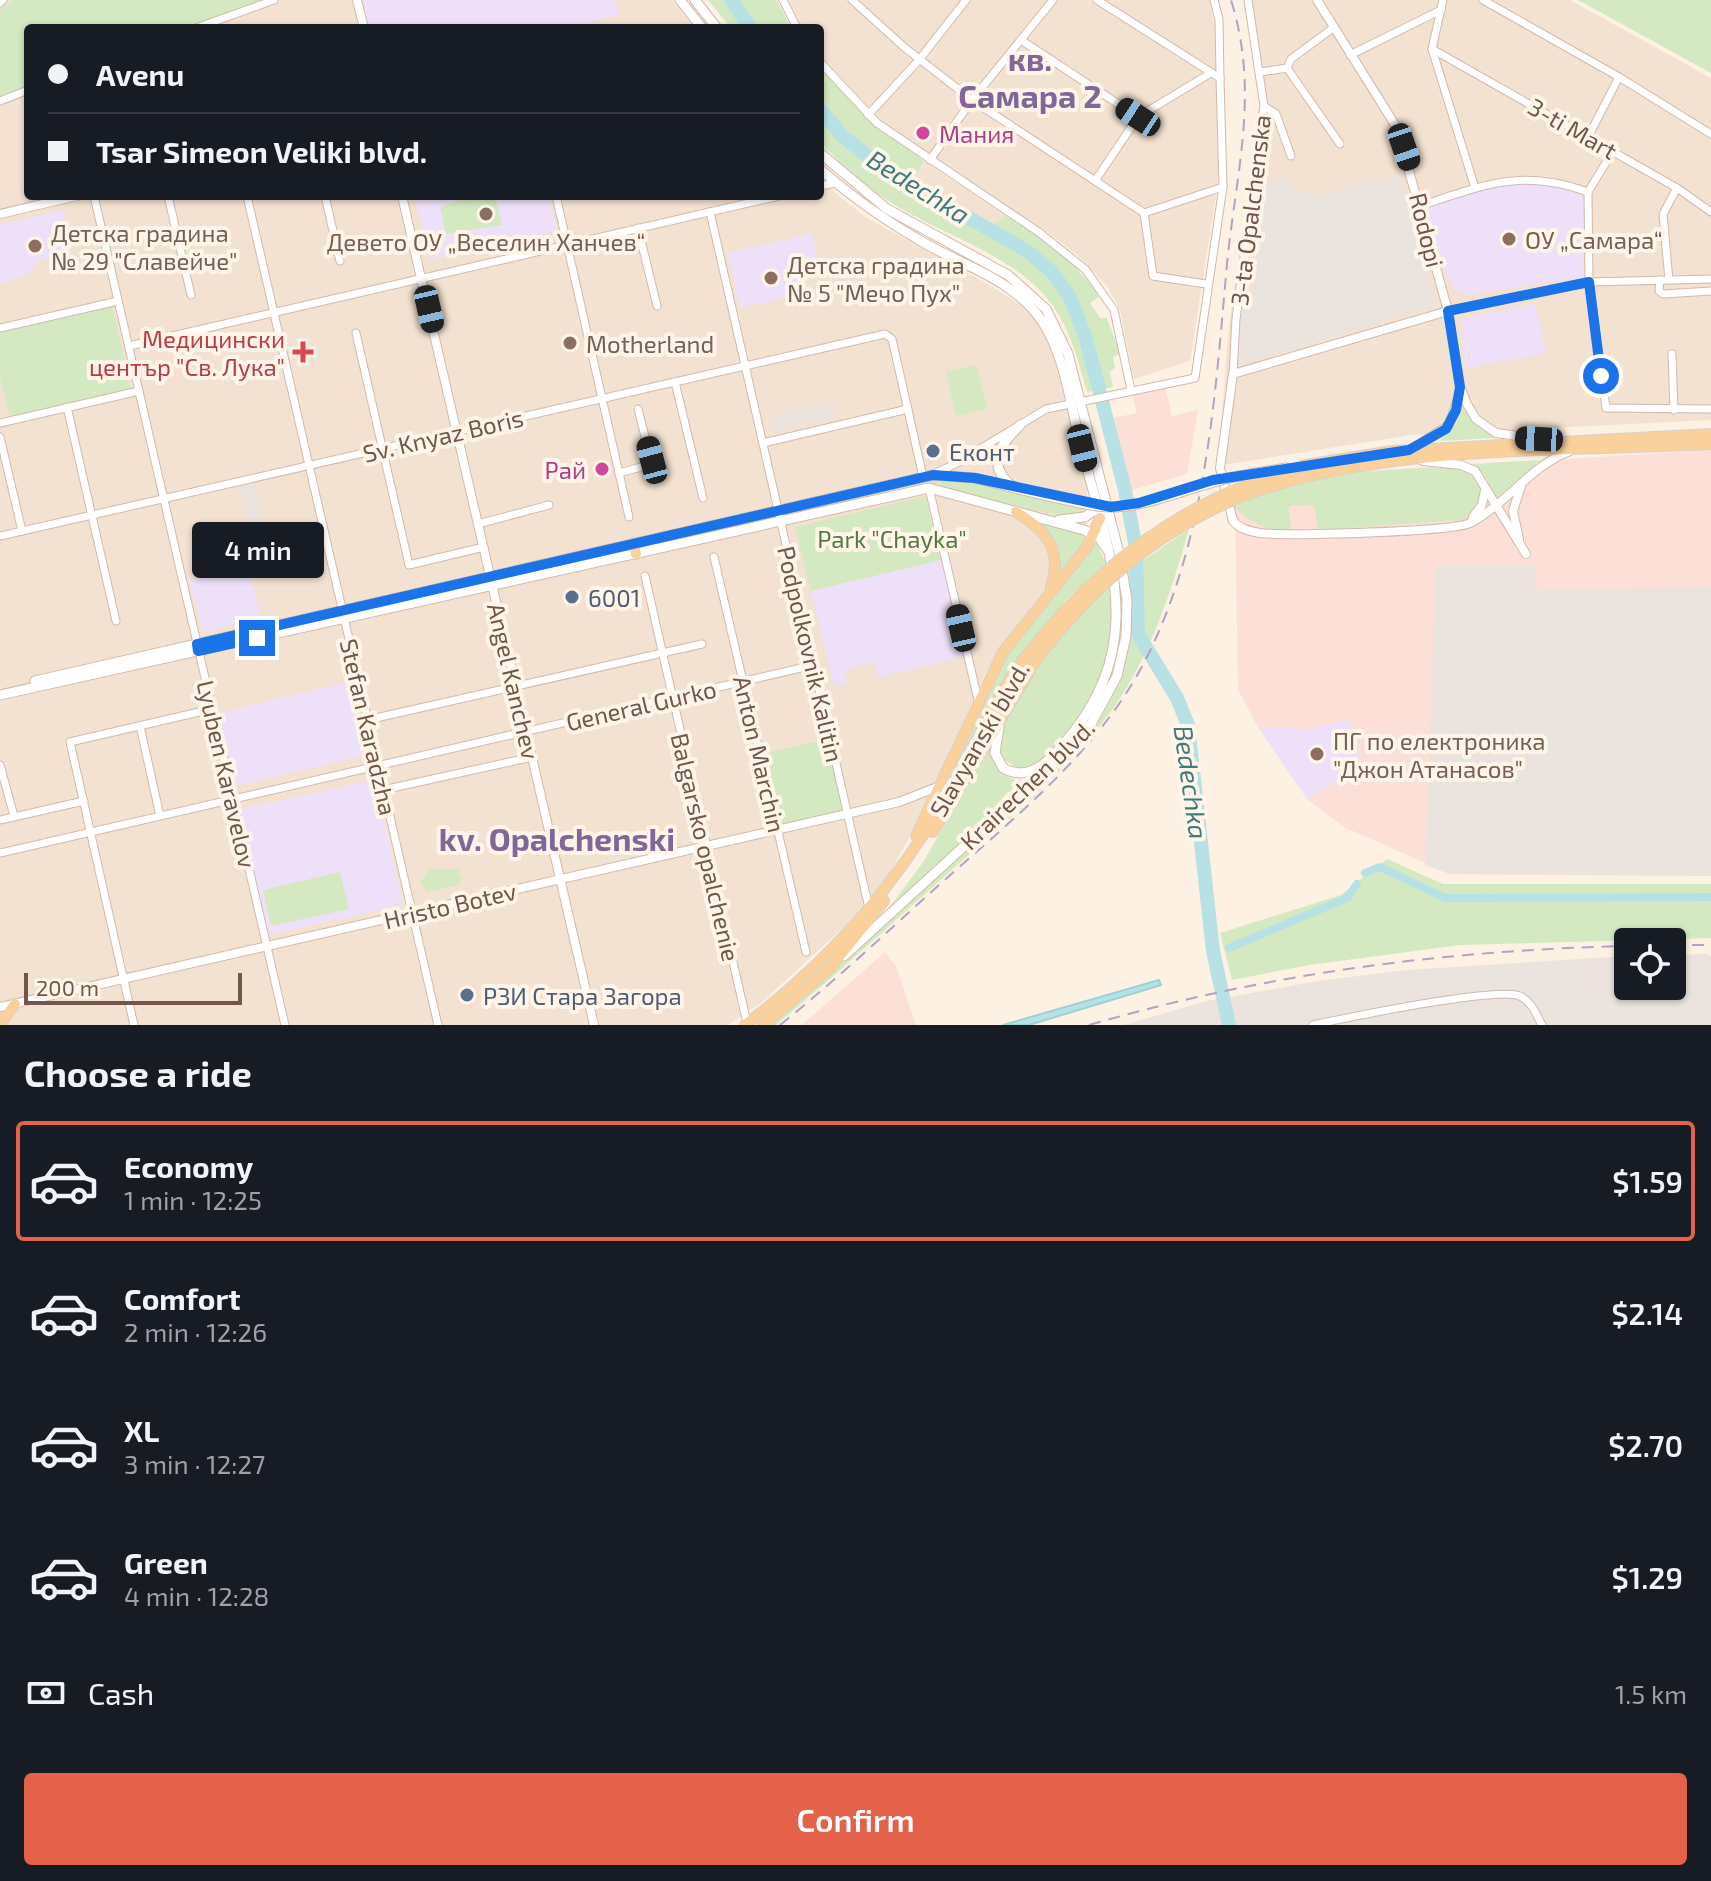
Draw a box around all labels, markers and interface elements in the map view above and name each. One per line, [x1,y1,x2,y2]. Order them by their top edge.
district label: кв. Самара 2 [958,39,1102,114]
text: Avenu [96,56,184,92]
street label: 3-ti Mart [1524,91,1622,165]
car [1111,94,1165,140]
street label: 3-ta Opalchenska [1224,113,1276,307]
place label: Мания [939,119,1014,148]
car [1385,120,1423,174]
marker: Мания [914,124,932,142]
text: Tsar Simeon Veliki blvd. [96,133,427,169]
water label: Bedechka [862,142,976,230]
street label: Rodopi [1404,190,1450,270]
marker: Девето ОУ „Веселин Ханчев“ [477,205,495,223]
place label: Детска градина № 29 "Славейче" [51,218,237,275]
place label: ОУ „Самара“ [1525,225,1663,254]
place label: Девето ОУ „Веселин Ханчев“ [327,227,645,256]
marker: ОУ „Самара“ [1500,230,1518,248]
marker: Детска градина № 29 "Славейче" [26,237,44,255]
place label: Детска градина № 5 "Мечо Пух" [787,250,965,308]
marker: Детска градина № 5 "Мечо Пух" [762,269,780,287]
car [412,283,446,335]
place label: Медицински център "Св. Лука" [89,324,285,382]
place label: Motherland [586,329,714,358]
marker: Motherland [561,334,579,352]
marker: Медицински център "Св. Лука" [292,341,314,363]
route start [1583,358,1619,394]
street label: Sv. Knyaz Boris [360,402,526,468]
car [1065,422,1099,474]
car [1514,426,1564,452]
car [634,434,670,486]
place label: Еконт [949,437,1015,466]
marker: Еконт [924,442,942,460]
place label: Рай [545,455,586,484]
marker: Рай [593,460,611,478]
callout: 4 min [191,522,323,578]
park label: Park "Chayka" [817,524,967,553]
text: 4 min [224,534,292,565]
street label: Podpolkovnik Kalitin [772,543,850,765]
place label: 6001 [588,583,640,612]
marker: 6001 [563,588,581,606]
street label: Angel Kanchev [482,600,546,762]
car [944,602,978,654]
route end [239,620,275,656]
street label: Stefan Karadzha [335,636,403,818]
street label: Slavyanski blvd. [923,656,1035,822]
street label: Anton Marchin [728,673,792,835]
street label: General Gurko [563,674,719,736]
street label: Lyuben Karavelov [191,677,263,871]
street label: Krairechen blvd. [954,713,1100,855]
water label: Bedechka [1169,723,1215,841]
place label: ПГ по електроника "Джон Атанасов" [1333,726,1546,783]
street label: Balgarsko opalchenie [666,730,746,964]
marker: ПГ по електроника "Джон Атанасов" [1308,745,1326,763]
district label: kv. Opalchenski [439,819,675,857]
street label: Hristo Botev [381,876,519,934]
map controls [1614,928,1686,1000]
button: locate [1614,928,1686,1000]
scale bar [24,969,242,1005]
text: 200 m [36,974,99,1000]
place label: РЗИ Стара Загора [483,981,682,1010]
marker: РЗИ Стара Загора [458,986,476,1004]
text: Choose a ride [24,1051,252,1094]
icon: car [28,1145,100,1217]
text: Economy [124,1148,253,1184]
text: $1.59 [1612,1163,1683,1199]
text: 1 min · 12:25 [124,1184,262,1215]
icon: car [28,1277,100,1349]
text: Comfort [124,1280,241,1316]
text: $2.14 [1611,1295,1683,1331]
text: 2 min · 12:26 [124,1316,267,1347]
icon: car [28,1409,100,1481]
text: XL [124,1412,159,1448]
text: $2.70 [1608,1427,1683,1463]
text: 3 min · 12:27 [124,1448,265,1479]
icon: car [28,1541,100,1613]
text: Green [124,1544,208,1580]
text: $1.29 [1611,1559,1683,1595]
text: 4 min · 12:28 [124,1580,269,1611]
icon: cash [24,1671,68,1715]
text: Cash [88,1675,154,1711]
text: 1.5 km [1615,1678,1687,1709]
button: Confirm [24,1773,1687,1865]

